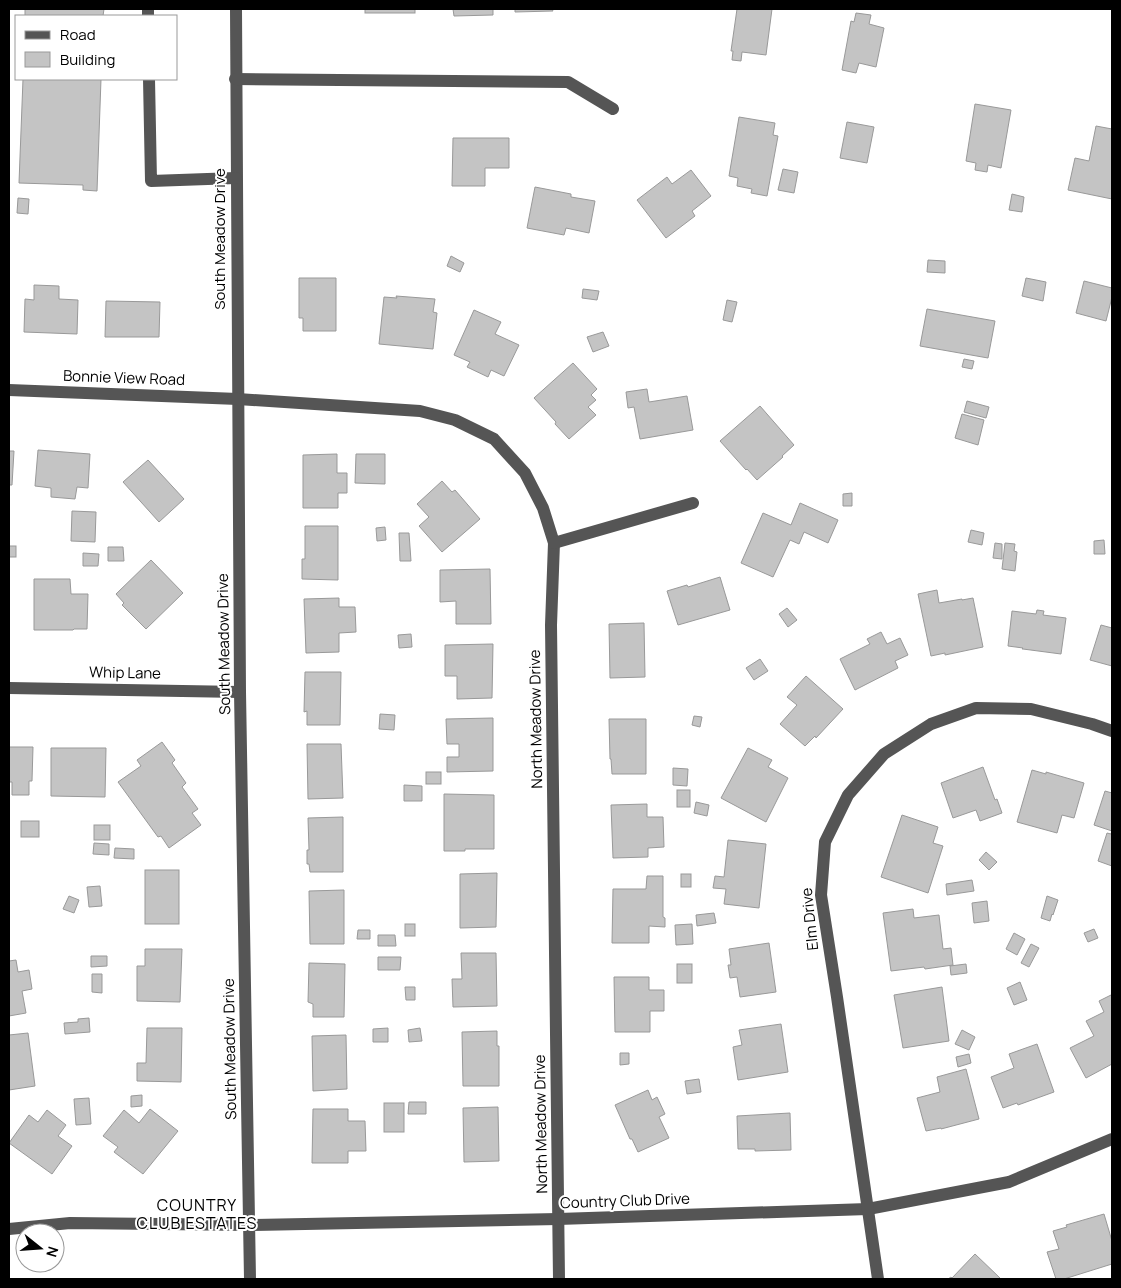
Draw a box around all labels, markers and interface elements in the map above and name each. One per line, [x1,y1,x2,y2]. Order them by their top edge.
legend [15,15,178,80]
text: Road [60,24,96,45]
text: Building [60,49,115,70]
street label: South Meadow Drive [209,168,230,310]
street label: Bonnie View Road [63,365,185,390]
street label: South Meadow Drive [212,573,235,715]
street label: North Meadow Drive [524,649,547,789]
street label: Whip Lane [89,661,161,684]
street label: Elm Drive [796,886,823,951]
street label: South Meadow Drive [218,978,241,1120]
street label: North Meadow Drive [529,1054,552,1194]
street label: Country Club Drive [560,1188,690,1213]
district label: COUNTRY CLUB ESTATES [137,1194,257,1234]
north arrow [15,1223,65,1273]
text: N [42,1244,63,1260]

